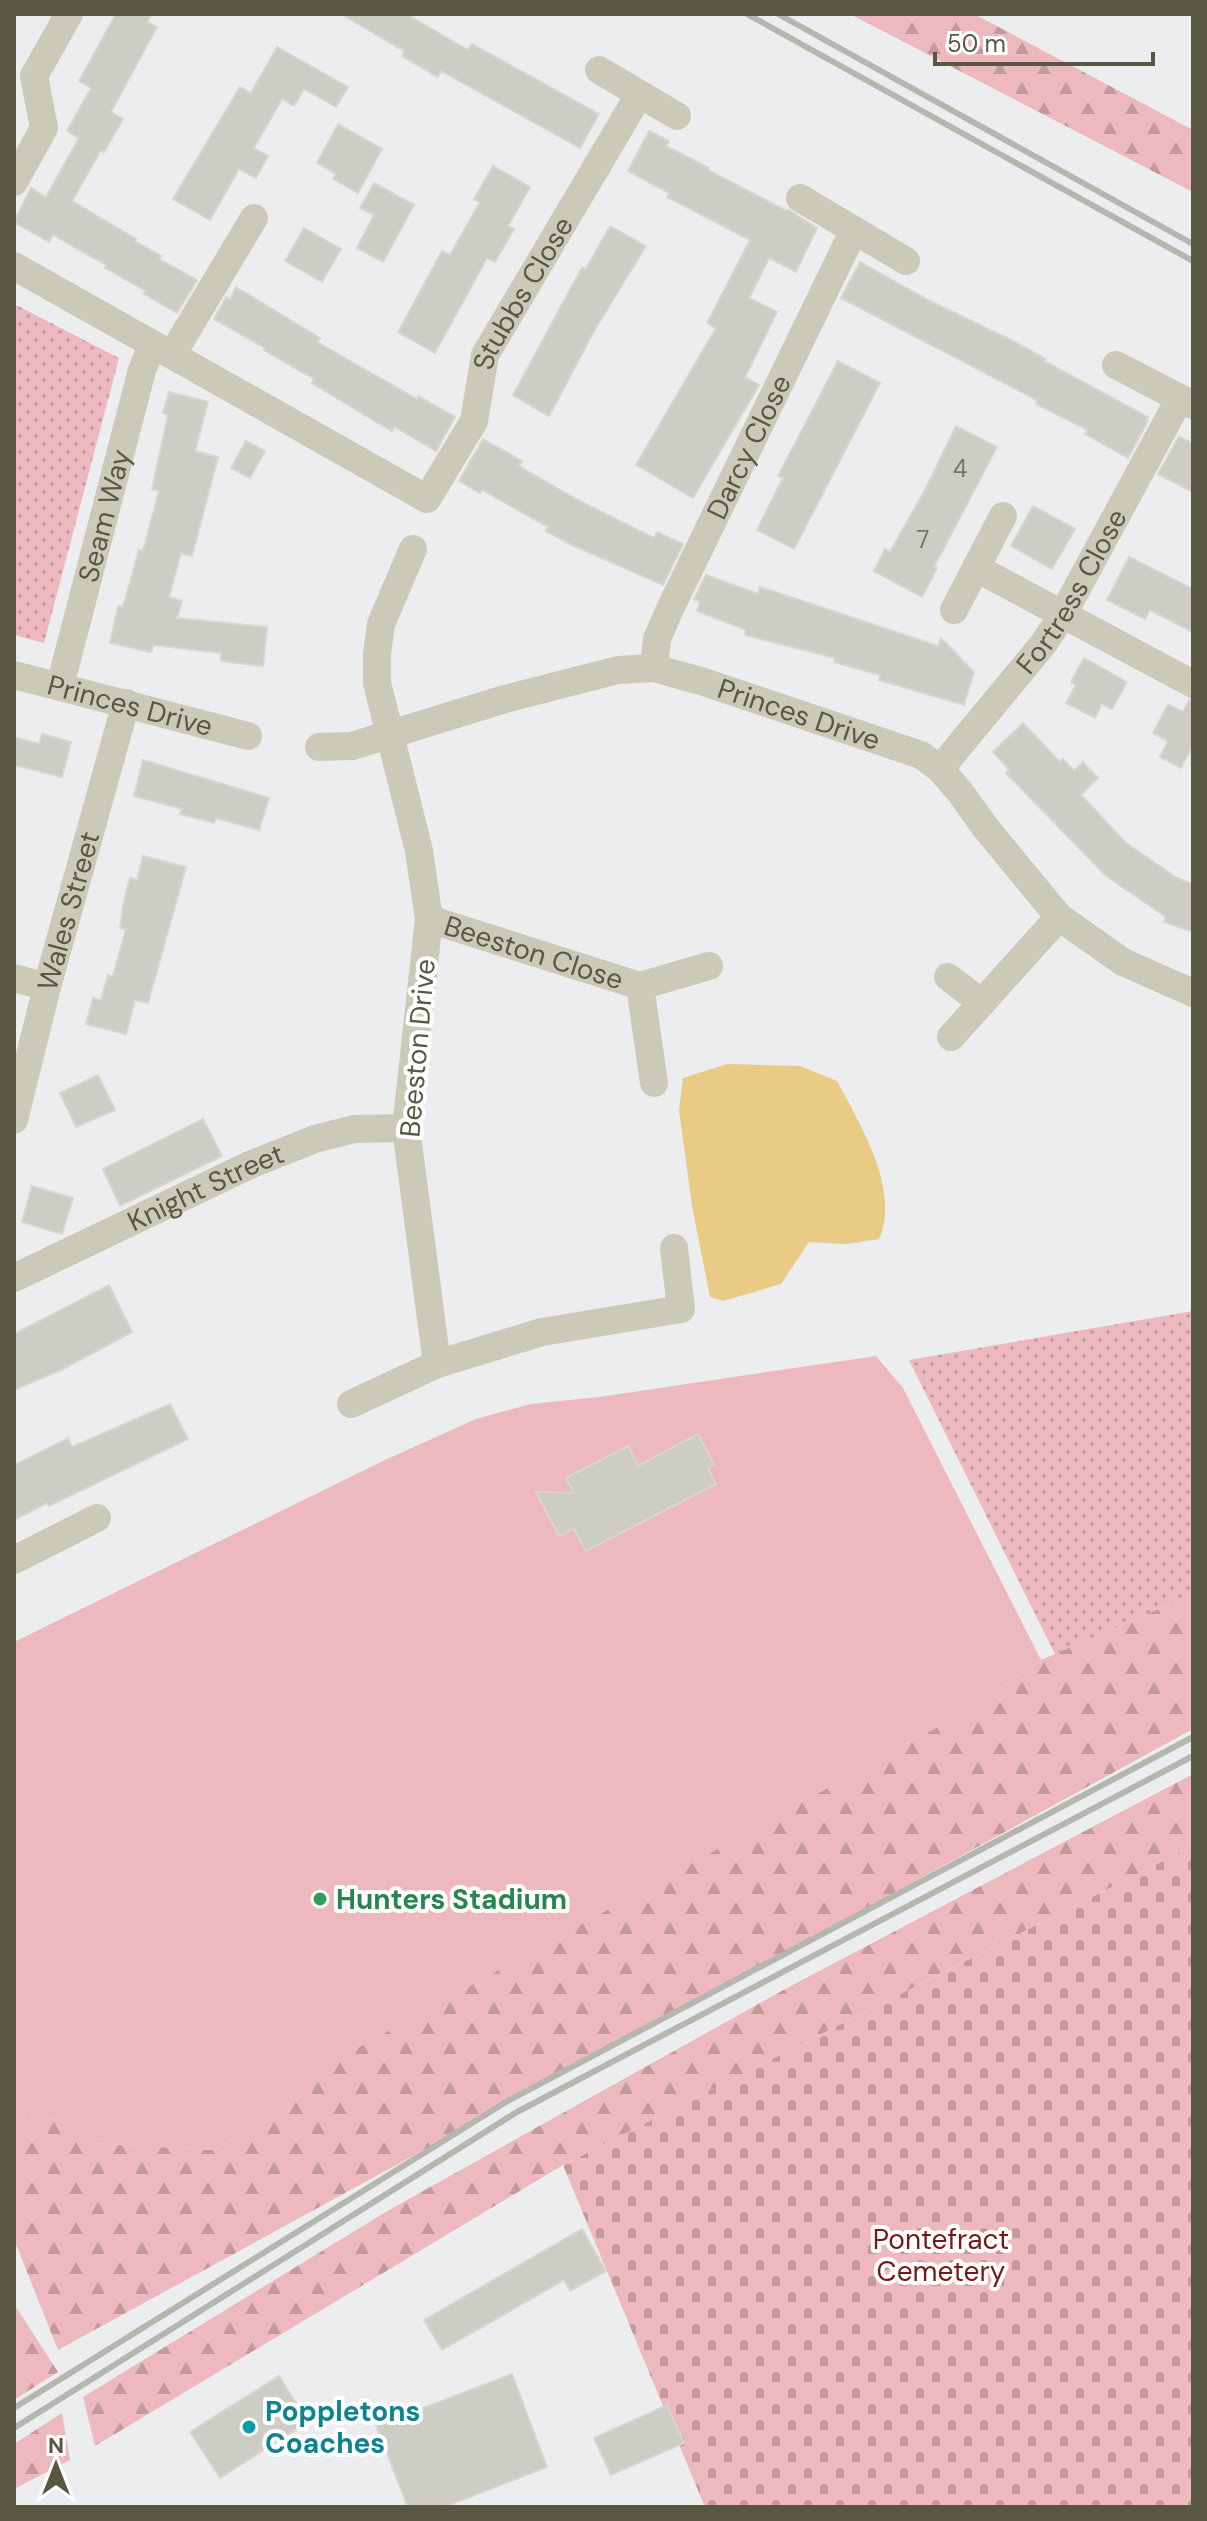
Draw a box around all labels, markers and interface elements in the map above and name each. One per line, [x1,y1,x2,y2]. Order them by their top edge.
scale bar [935,16,1153,66]
text: 50 m [947,28,1006,59]
street label: Stubbs Close [465,210,582,372]
street label: Darcy Close [698,369,800,526]
street label: Seam Way [70,445,140,586]
house number: 4 [953,453,967,484]
street label: Fortress Close [1008,502,1136,682]
house number: 7 [917,524,929,555]
street label: Princes Drive [43,667,217,745]
street label: Princes Drive [713,670,885,759]
street label: Wales Street [29,827,108,995]
street label: Beeston Close [440,907,628,999]
street label: Beeston Drive [391,957,444,1139]
street label: Knight Street [121,1135,289,1240]
place label: Hunters Stadium [336,1881,567,1918]
marker: Hunters Stadium [311,1890,329,1908]
park label: Pontefract Cemetery [873,2221,1009,2290]
place label: Poppletons Coaches [265,2393,420,2462]
marker: Poppletons Coaches [240,2418,258,2436]
north arrow [16,2425,96,2505]
text: N [48,2431,64,2460]

